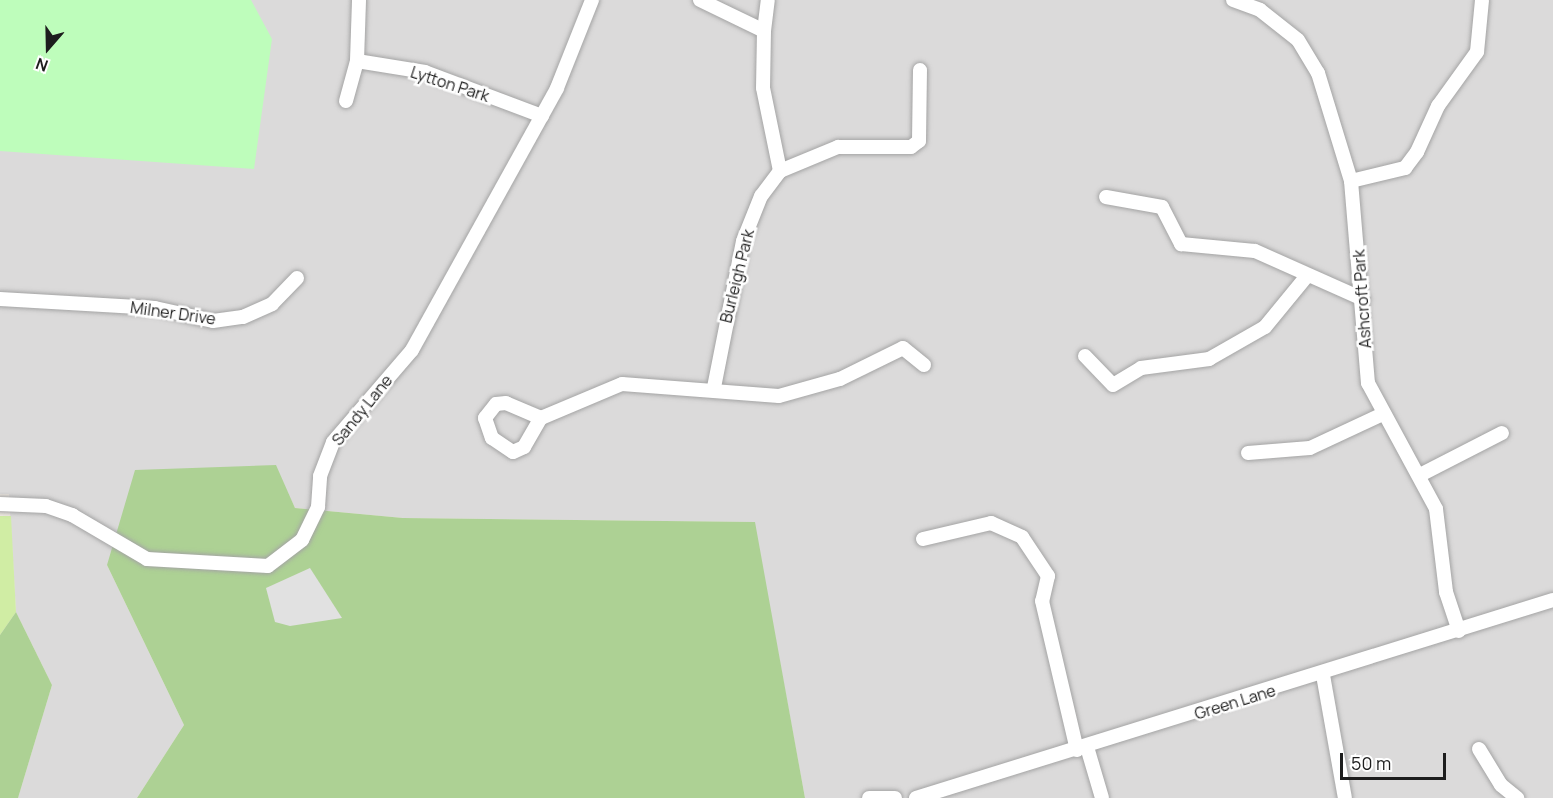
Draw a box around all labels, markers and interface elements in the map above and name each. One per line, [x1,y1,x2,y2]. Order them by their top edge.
north arrow [18,18,78,78]
text: N [33,53,51,77]
street label: Lytton Park [408,62,492,106]
street label: Burleigh Park [716,227,758,325]
street label: Ashcroft Park [1349,249,1375,349]
street label: Milner Drive [129,298,217,328]
street label: Sandy Lane [328,371,396,449]
street label: Green Lane [1192,681,1278,723]
scale bar [1343,741,1450,779]
text: 50 m [1351,751,1391,775]

